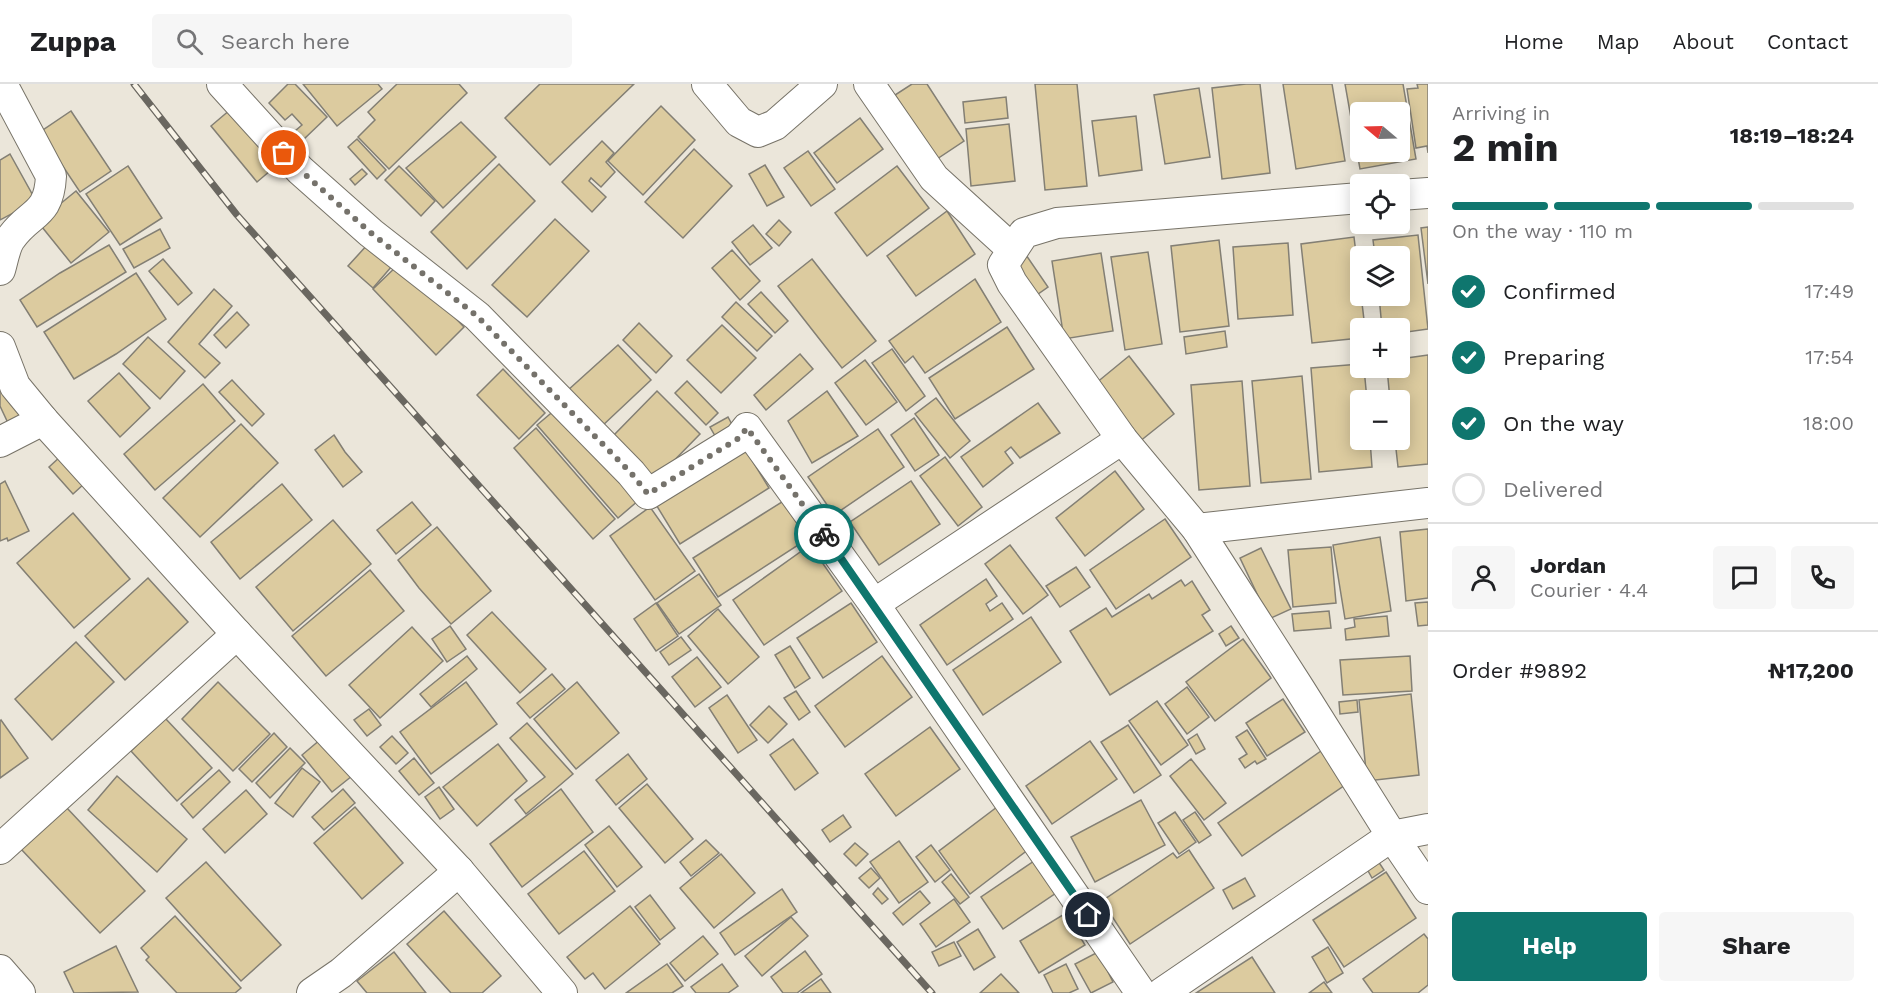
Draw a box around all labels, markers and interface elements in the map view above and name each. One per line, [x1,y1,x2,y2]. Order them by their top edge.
search box [152,14,572,68]
text: Zuppa [30,25,116,58]
icon: search [173,25,206,58]
text: Search here [221,29,350,54]
text: Home [1504,29,1564,54]
text: Map [1597,29,1640,54]
text: About [1673,29,1734,54]
text: Contact [1767,29,1848,54]
text: Arriving in [1452,101,1550,125]
north arrow [1350,102,1410,162]
map controls [1350,102,1410,450]
text: 18:19–18:24 [1730,123,1854,148]
text: 2 min [1452,125,1559,170]
pin [258,127,309,178]
icon: bag [267,136,300,169]
button: locate [1350,174,1410,234]
text: On the way · 110 m [1452,219,1633,243]
button: layers [1350,246,1410,306]
icon: check [1452,275,1485,308]
text: Confirmed [1503,279,1616,304]
text: 17:49 [1805,279,1854,303]
button: + [1350,318,1410,378]
icon: check [1452,341,1485,374]
text: Preparing [1503,345,1604,370]
text: 17:54 [1805,345,1854,369]
button: − [1350,390,1410,450]
icon: check [1452,407,1485,440]
text: On the way [1503,411,1624,436]
text: 18:00 [1803,411,1854,435]
text: Delivered [1503,477,1603,502]
courier [794,504,854,564]
icon: bike [808,518,841,551]
button: person [1452,546,1515,609]
button: chat [1713,546,1776,609]
button: phone [1791,546,1854,609]
text: Jordan [1530,553,1606,578]
text: Courier · 4.4 [1530,578,1648,602]
text: Order #9892 [1452,658,1587,683]
text: ₦17,200 [1768,658,1854,683]
pin [1062,889,1113,940]
icon: home [1071,898,1104,931]
button: Help [1452,912,1647,981]
button: Share [1659,912,1854,981]

